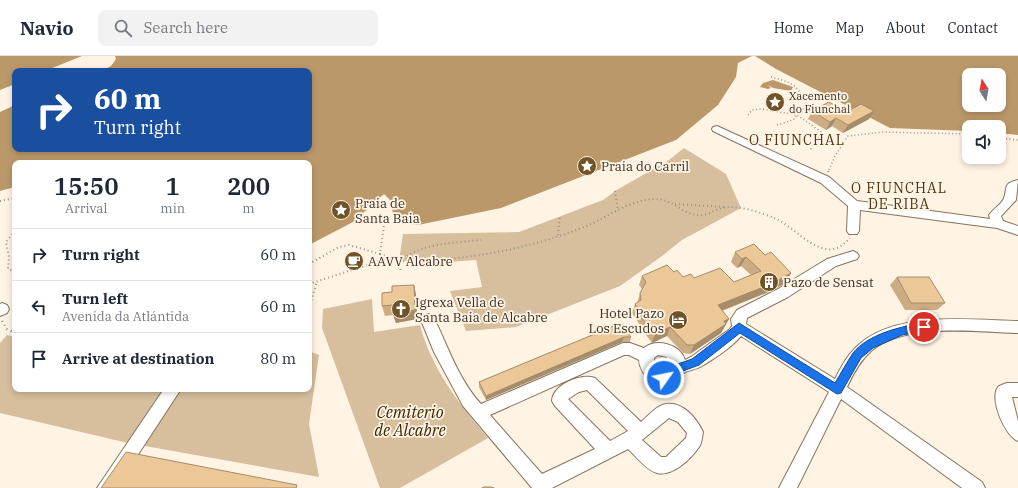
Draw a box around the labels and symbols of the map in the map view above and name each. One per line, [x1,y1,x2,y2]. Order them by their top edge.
north arrow [962,68,1006,112]
place label: Xacemento do Fiunchal [789,89,850,116]
place icon: Xacemento do Fiunchal [764,91,786,113]
district label: O FIUNCHAL [749,131,845,149]
place icon: Praia do Carril [576,155,598,177]
place label: Praia do Carril [601,158,689,175]
district label: O FIUNCHAL DE RIBA [851,179,947,213]
place label: Praia de Santa Baia [355,195,420,227]
place icon: Praia de Santa Baia [330,199,352,221]
cafe icon: AAVV Alcabre [343,250,365,272]
place label: AAVV Alcabre [368,253,453,270]
building icon: Pazo de Sensat [758,271,780,293]
place label: Pazo de Sensat [783,274,874,291]
place label: Igrexa Vella de Santa Baia de Alcabre [415,294,548,326]
church icon: Igrexa Vella de Santa Baia de Alcabre [390,298,412,320]
place label: Hotel Pazo Los Escudos [589,305,664,337]
hotel icon: Hotel Pazo Los Escudos [667,309,689,331]
pin [907,310,941,344]
position arrow [643,357,685,399]
park label: Cemiterio de Alcabre [374,402,446,440]

